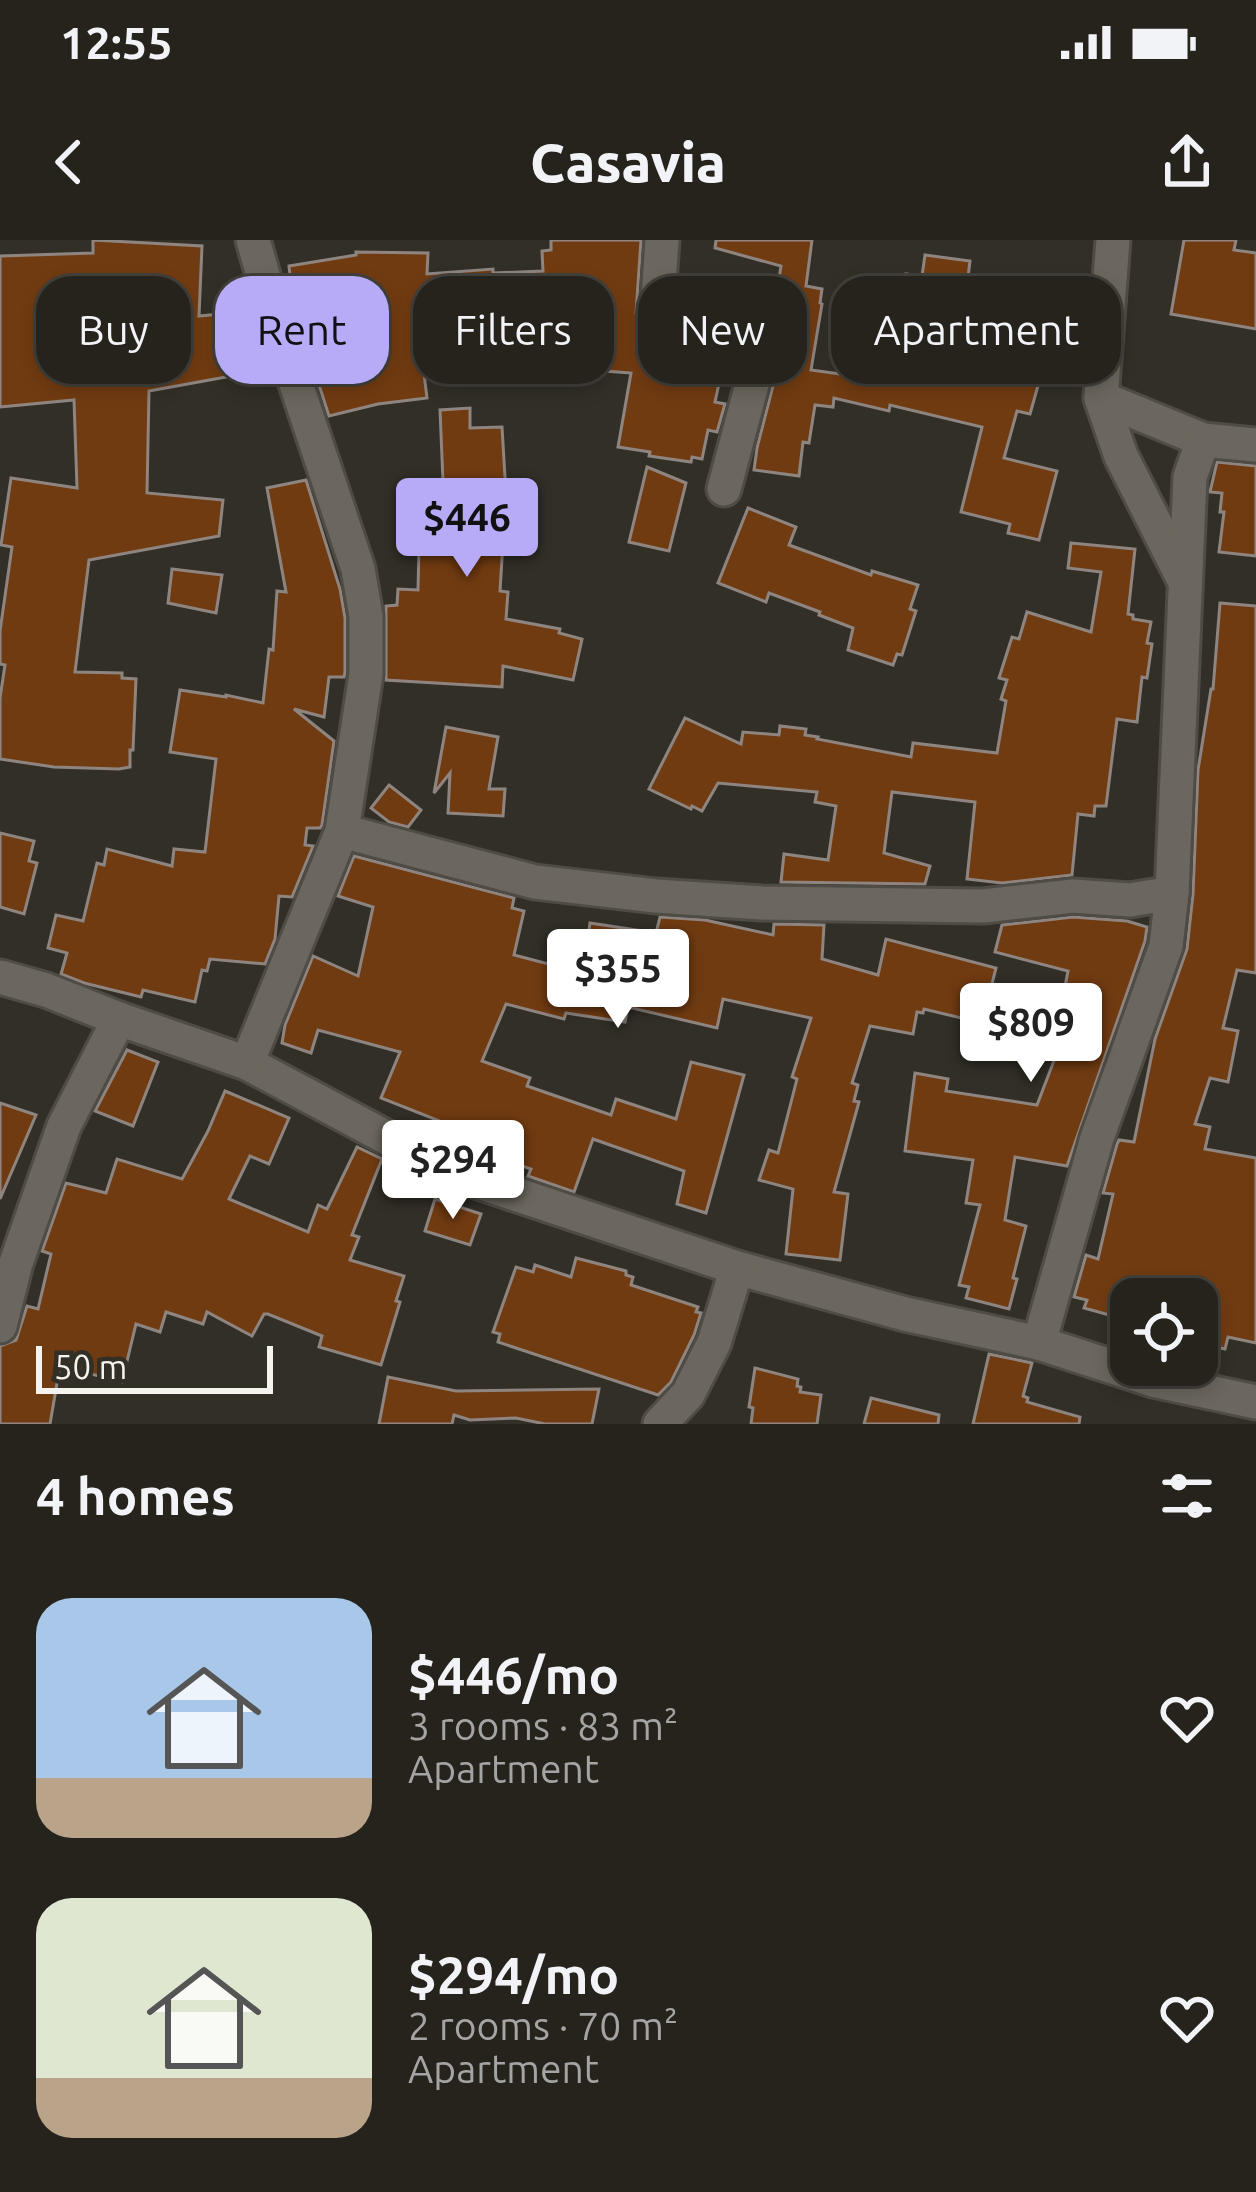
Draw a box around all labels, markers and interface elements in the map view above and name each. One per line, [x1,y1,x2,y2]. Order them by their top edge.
text: 12:55 [60,17,173,68]
icon: back [36,129,102,195]
icon: share [1154,129,1220,195]
text: Casavia [530,132,726,192]
chip: Buy [36,276,191,384]
chip: Rent [215,276,389,384]
chip: Filters [413,276,614,384]
chip: New [638,276,807,384]
chip: Apartment [831,276,1121,384]
pin: $446 [396,478,538,580]
text: $446 [423,495,511,538]
pin: $355 [547,929,689,1031]
text: $355 [574,946,662,989]
pin: $809 [960,983,1102,1085]
text: $809 [987,1000,1075,1043]
pin: $294 [382,1120,524,1222]
text: $294 [409,1137,497,1180]
map controls [1110,1278,1218,1386]
button: locate [1110,1278,1218,1386]
scale bar [36,1340,273,1393]
text: 50 m [54,1348,127,1385]
icon: filters [1154,1463,1220,1529]
text: 4 homes [36,1467,235,1525]
icon: home [132,1646,276,1790]
text: $446/mo [408,1646,619,1704]
icon: heart [1154,1685,1220,1751]
text: 3 rooms · 83 m² [408,1704,678,1747]
text: Apartment [408,1747,599,1790]
icon: home [132,1946,276,2090]
text: $294/mo [408,1946,619,2004]
icon: heart [1154,1985,1220,2051]
text: 2 rooms · 70 m² [408,2004,678,2047]
text: Apartment [408,2047,599,2090]

